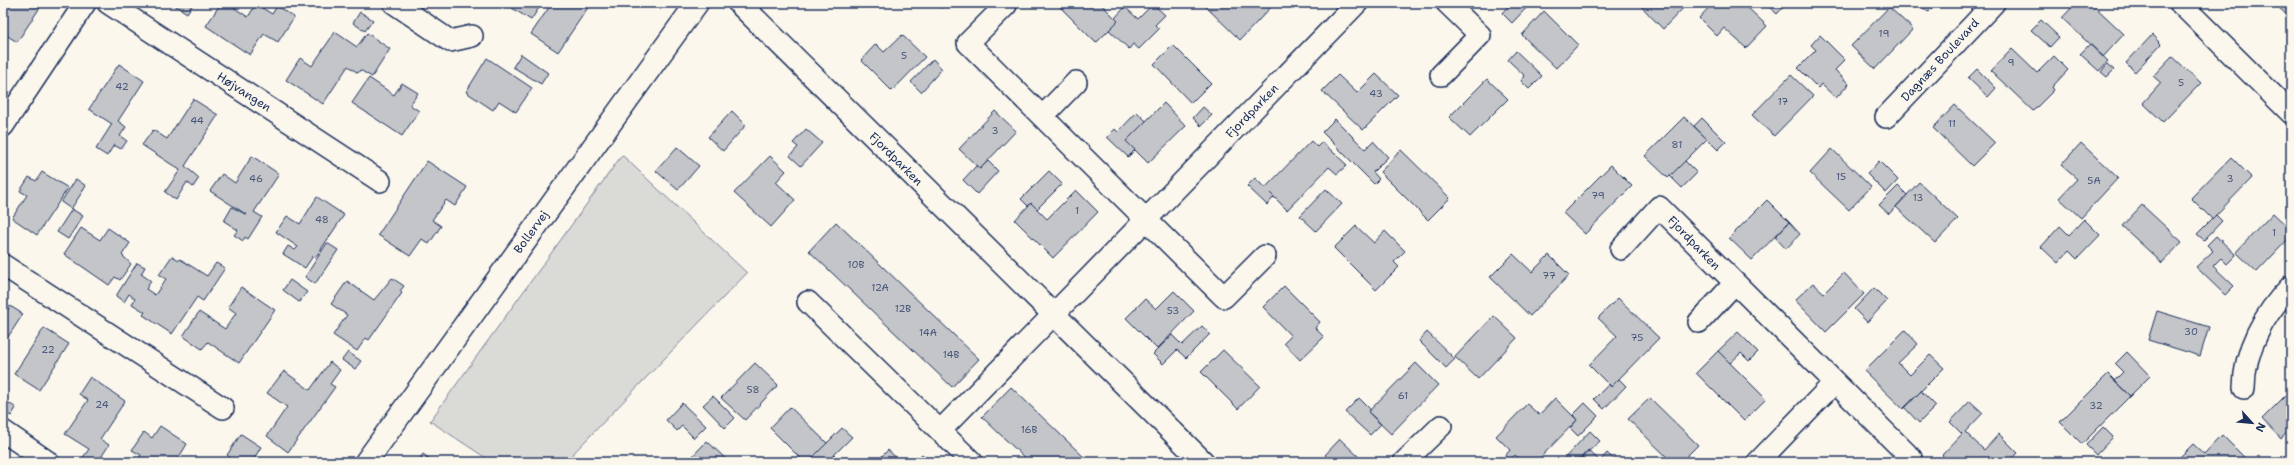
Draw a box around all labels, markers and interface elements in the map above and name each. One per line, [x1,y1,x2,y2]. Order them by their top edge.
street label: Dagnæs Boulevard [1897,15,1983,105]
house number: 19 [1879,27,1889,40]
house number: 5 [901,49,907,62]
house number: 9 [2008,56,2015,69]
street label: Højvangen [214,69,274,115]
house number: 5 [2178,76,2184,89]
house number: 42 [115,80,129,93]
street label: Fjordparken [1222,80,1282,142]
house number: 43 [1369,87,1383,100]
house number: 17 [1778,95,1788,108]
house number: 44 [190,114,204,127]
house number: 11 [1948,117,1956,130]
house number: 3 [992,124,999,137]
street label: Fjordparken [866,129,926,189]
house number: 81 [1672,138,1682,151]
house number: 15 [1836,170,1846,183]
house number: 46 [249,172,263,185]
house number: 3 [2227,172,2234,185]
house number: 5A [2087,174,2101,187]
house number: 79 [1591,189,1605,202]
house number: 13 [1913,191,1923,204]
house number: 1 [1075,204,1079,217]
street label: Bollervej [510,207,552,257]
street label: Fjordparken [1664,212,1724,274]
house number: 48 [315,213,329,226]
house number: 1 [2272,226,2276,239]
house number: 10B [848,258,865,271]
house number: 77 [1542,269,1556,282]
house number: 12A [871,281,889,294]
house number: 12B [895,302,911,315]
house number: 53 [1167,304,1179,317]
house number: 30 [2184,325,2198,338]
house number: 14A [919,326,937,339]
house number: 75 [1631,331,1643,344]
house number: 22 [41,343,55,356]
house number: 14B [943,348,959,361]
house number: 58 [747,383,759,396]
house number: 61 [1398,389,1408,402]
house number: 24 [95,398,109,411]
house number: 32 [2089,399,2103,412]
north arrow [2232,403,2272,443]
text: N [2252,420,2269,435]
house number: 16B [1021,423,1037,436]

